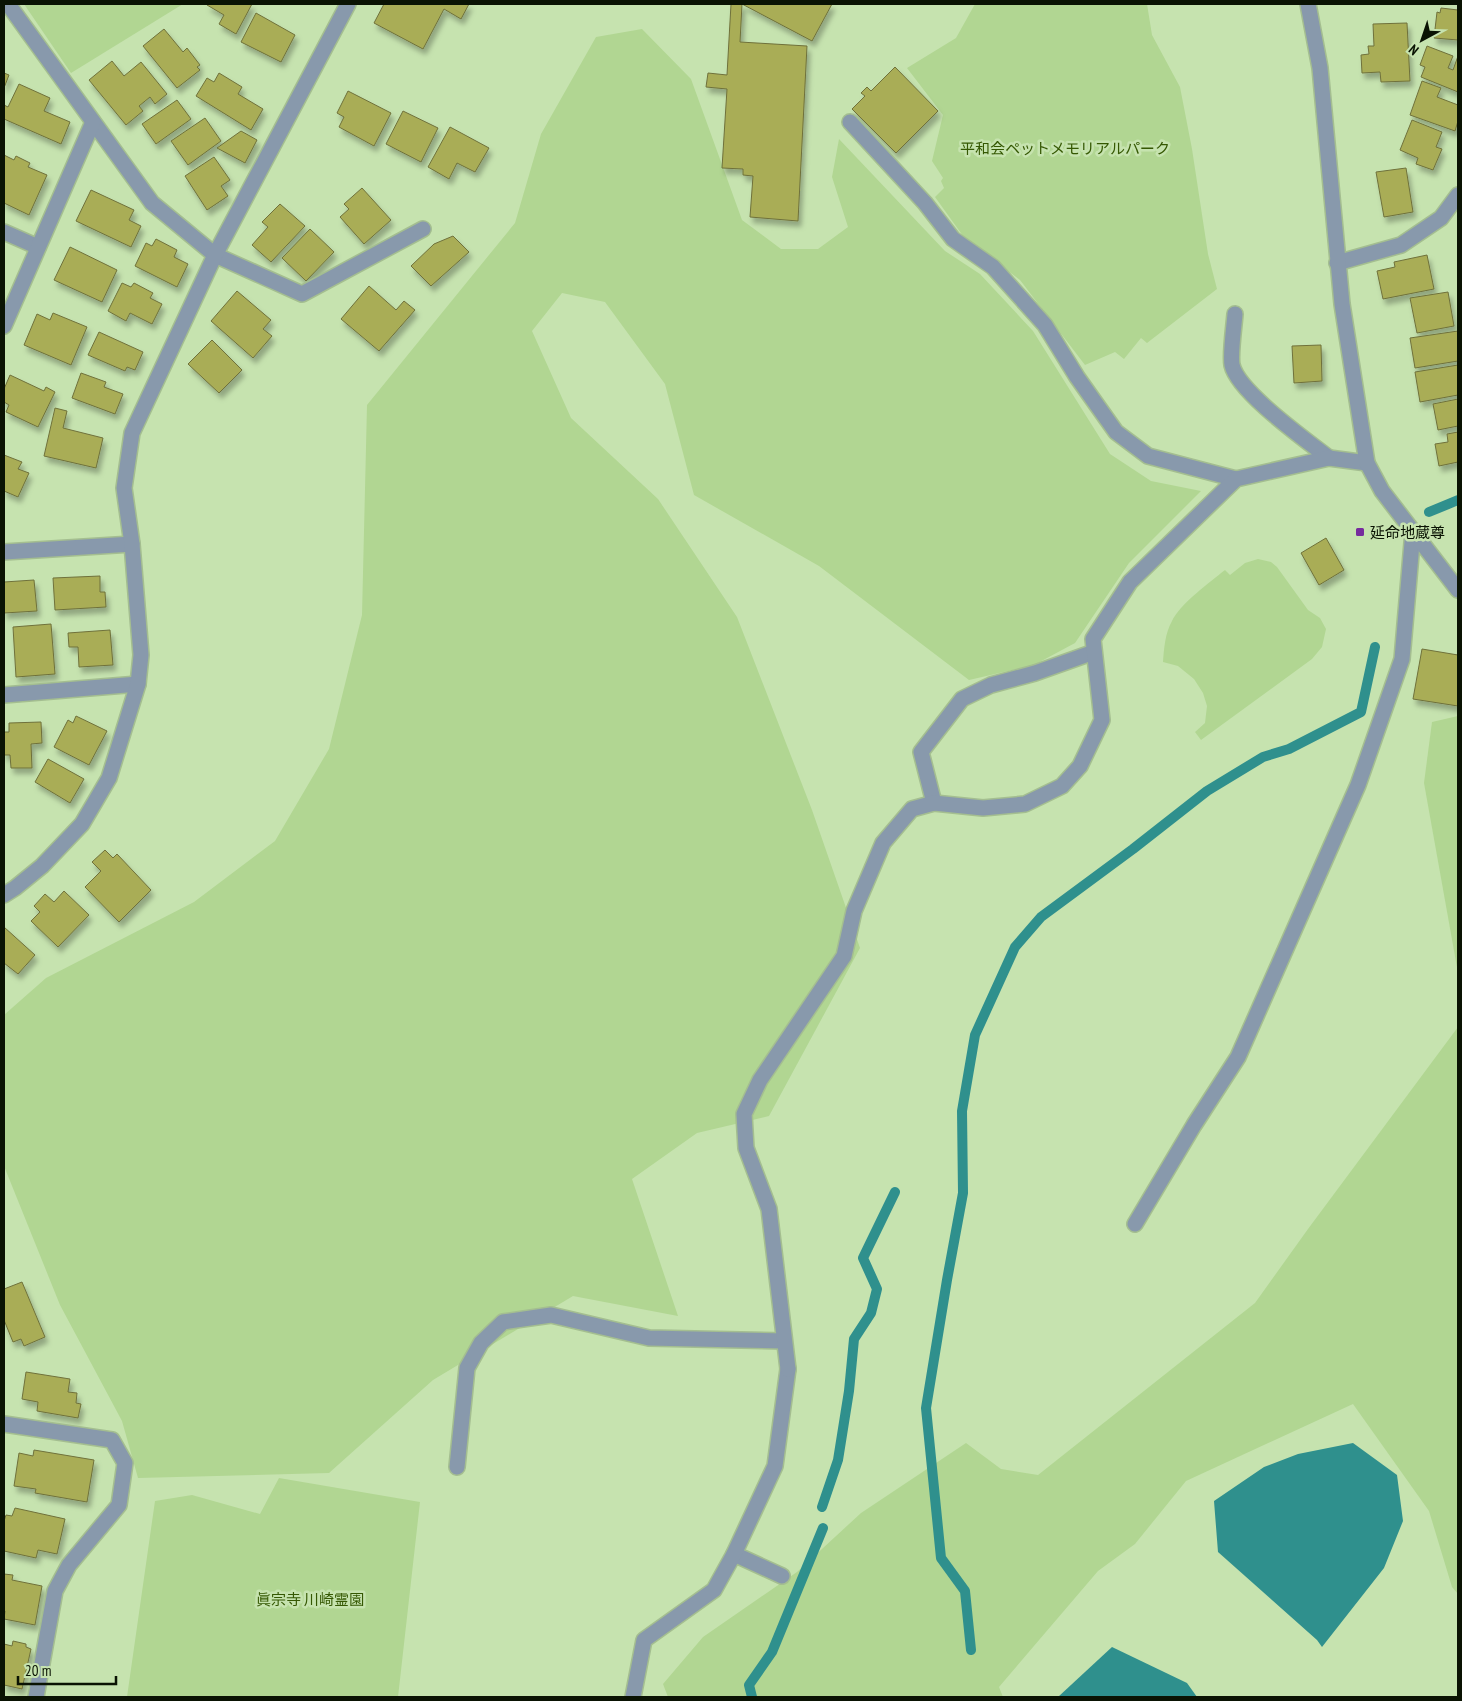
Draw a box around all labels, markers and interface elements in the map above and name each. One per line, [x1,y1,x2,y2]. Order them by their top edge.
north arrow [1397,15,1447,65]
text: N [1405,41,1422,59]
park label: 平和会ペットメモリアルパーク [960,139,1170,158]
place label: 延命地蔵尊 [1370,523,1445,542]
marker: 延命地蔵尊 [1354,526,1366,538]
park label: 眞宗寺 川崎霊園 [256,1590,364,1609]
scale bar [18,1654,115,1686]
text: 20 m [25,1661,51,1680]

